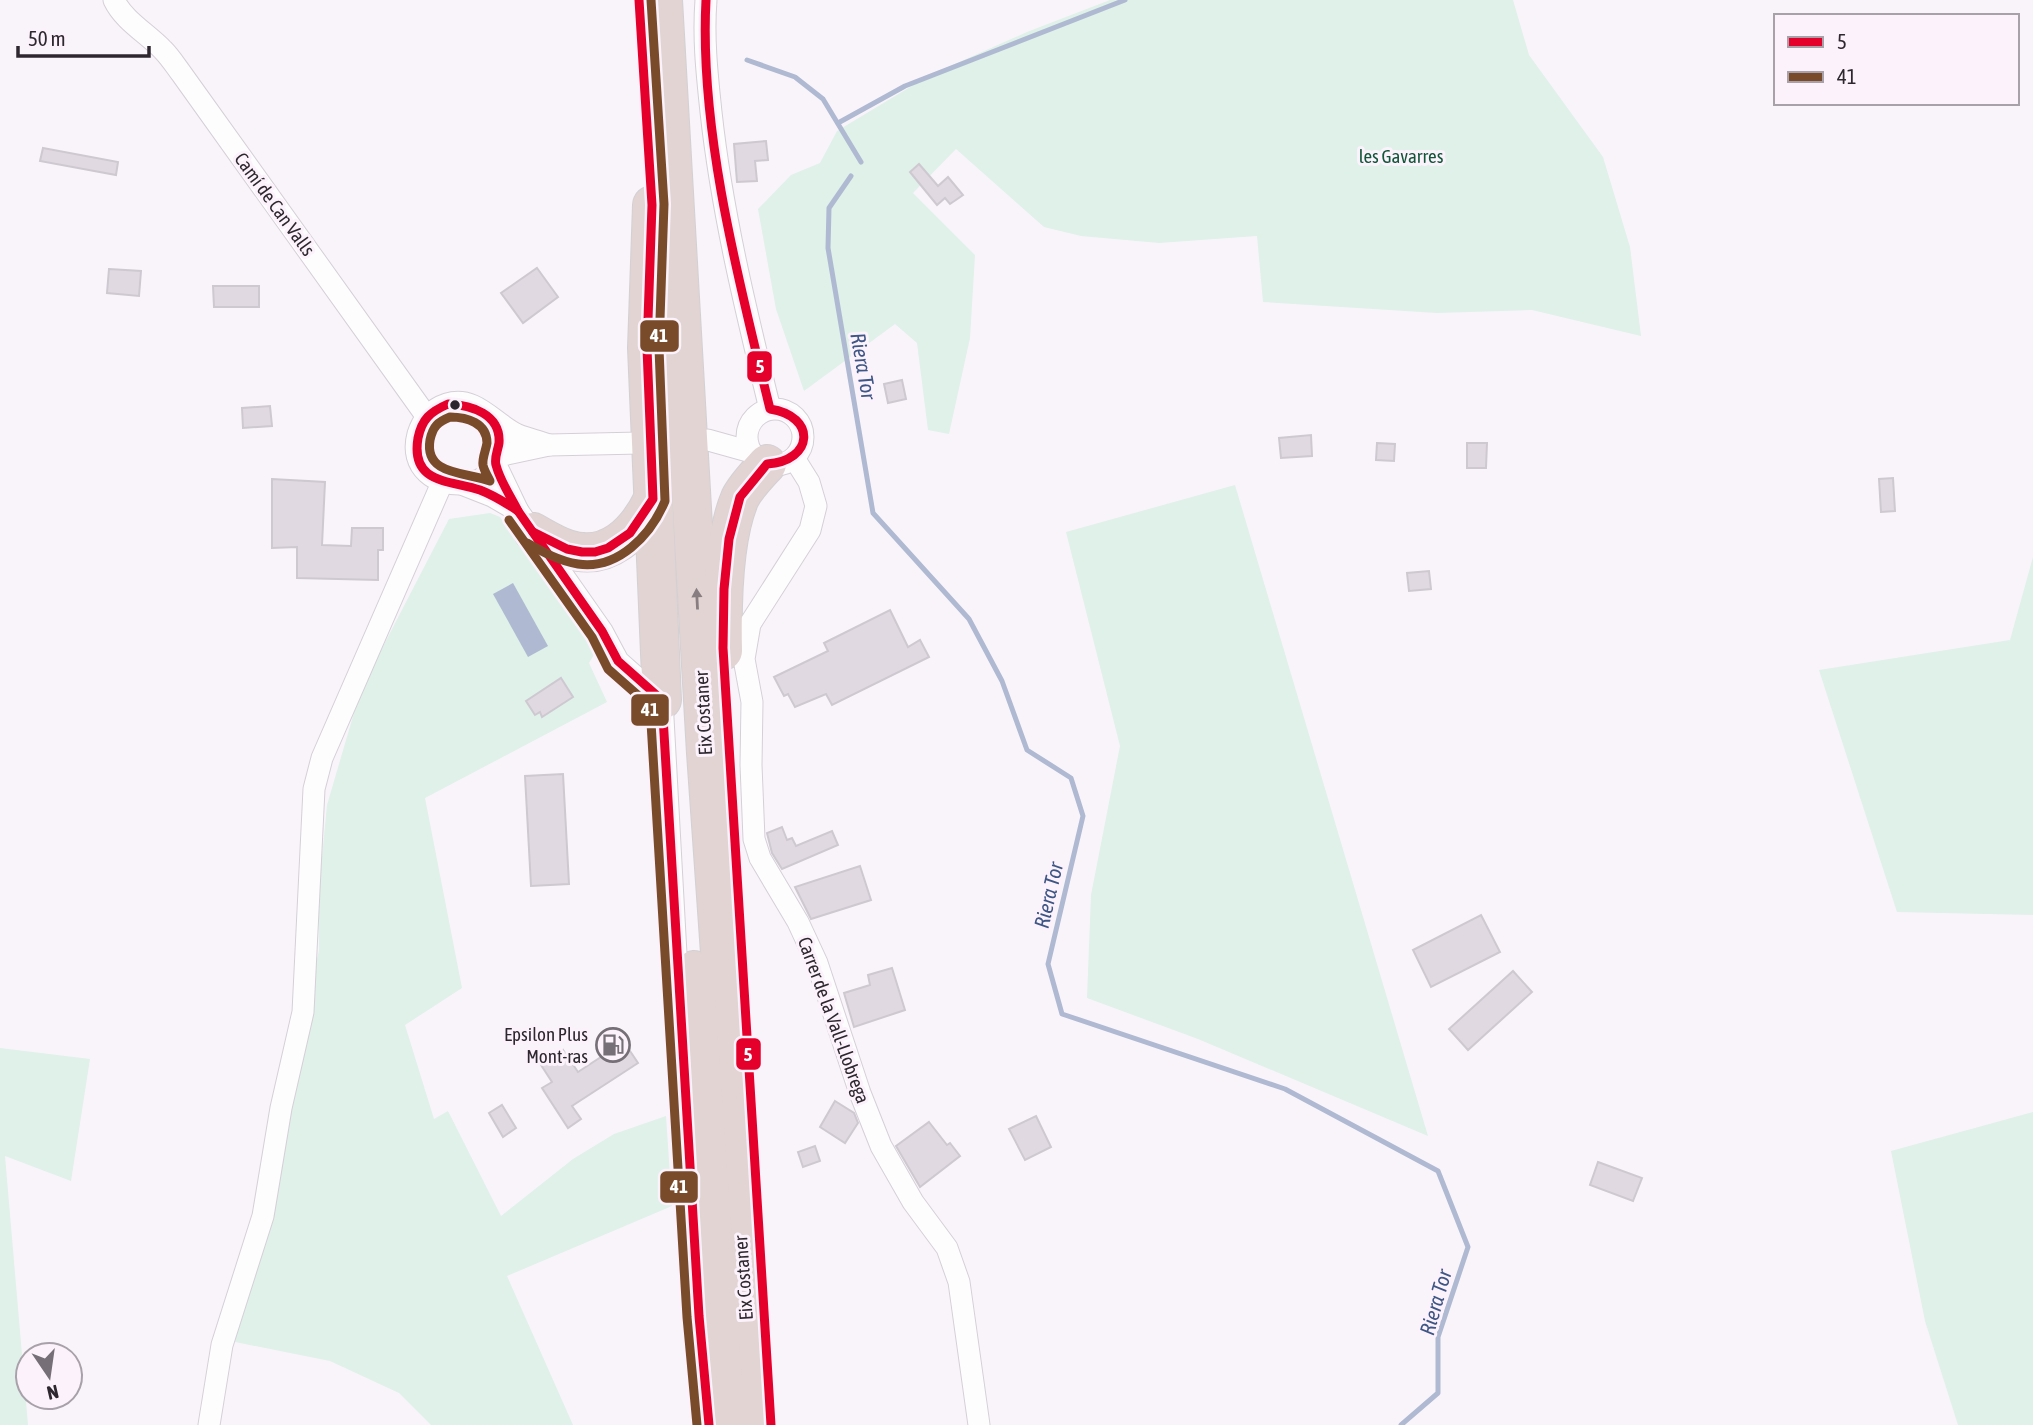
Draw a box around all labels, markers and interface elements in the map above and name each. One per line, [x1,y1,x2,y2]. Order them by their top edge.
scale bar [18,14,149,58]
legend [1774,14,2019,105]
text: 50 m [28,26,66,50]
text: 5 [1837,29,1847,53]
text: 41 [1837,64,1857,88]
park label: les Gavarres [1359,145,1444,167]
street label: Camí de Can Valls [230,148,320,260]
line badge: 41 [639,319,680,353]
text: 41 [649,324,668,346]
water label: Riera Tor [846,331,882,402]
line badge: 5 [746,350,773,383]
text: 5 [756,355,765,377]
unlabelled marker [448,398,462,412]
one-way arrow [691,588,702,610]
street label: Eix Costaner [690,670,716,756]
line badge: 41 [630,693,670,727]
text: 41 [640,698,659,720]
water label: Riera Tor [1029,859,1067,930]
street label: Carrer de la Vall-Llobrega [794,934,874,1106]
place label: Epsilon Plus Mont-ras [504,1023,588,1067]
fuel station icon: Epsilon Plus Mont-ras [594,1026,632,1064]
line badge: 5 [735,1037,762,1071]
text: 5 [744,1043,753,1065]
line badge: 41 [659,1170,699,1204]
text: 41 [669,1175,688,1197]
street label: Eix Costaner [729,1235,757,1321]
water label: Riera Tor [1414,1266,1456,1338]
north arrow [14,1341,84,1411]
text: N [45,1381,61,1405]

